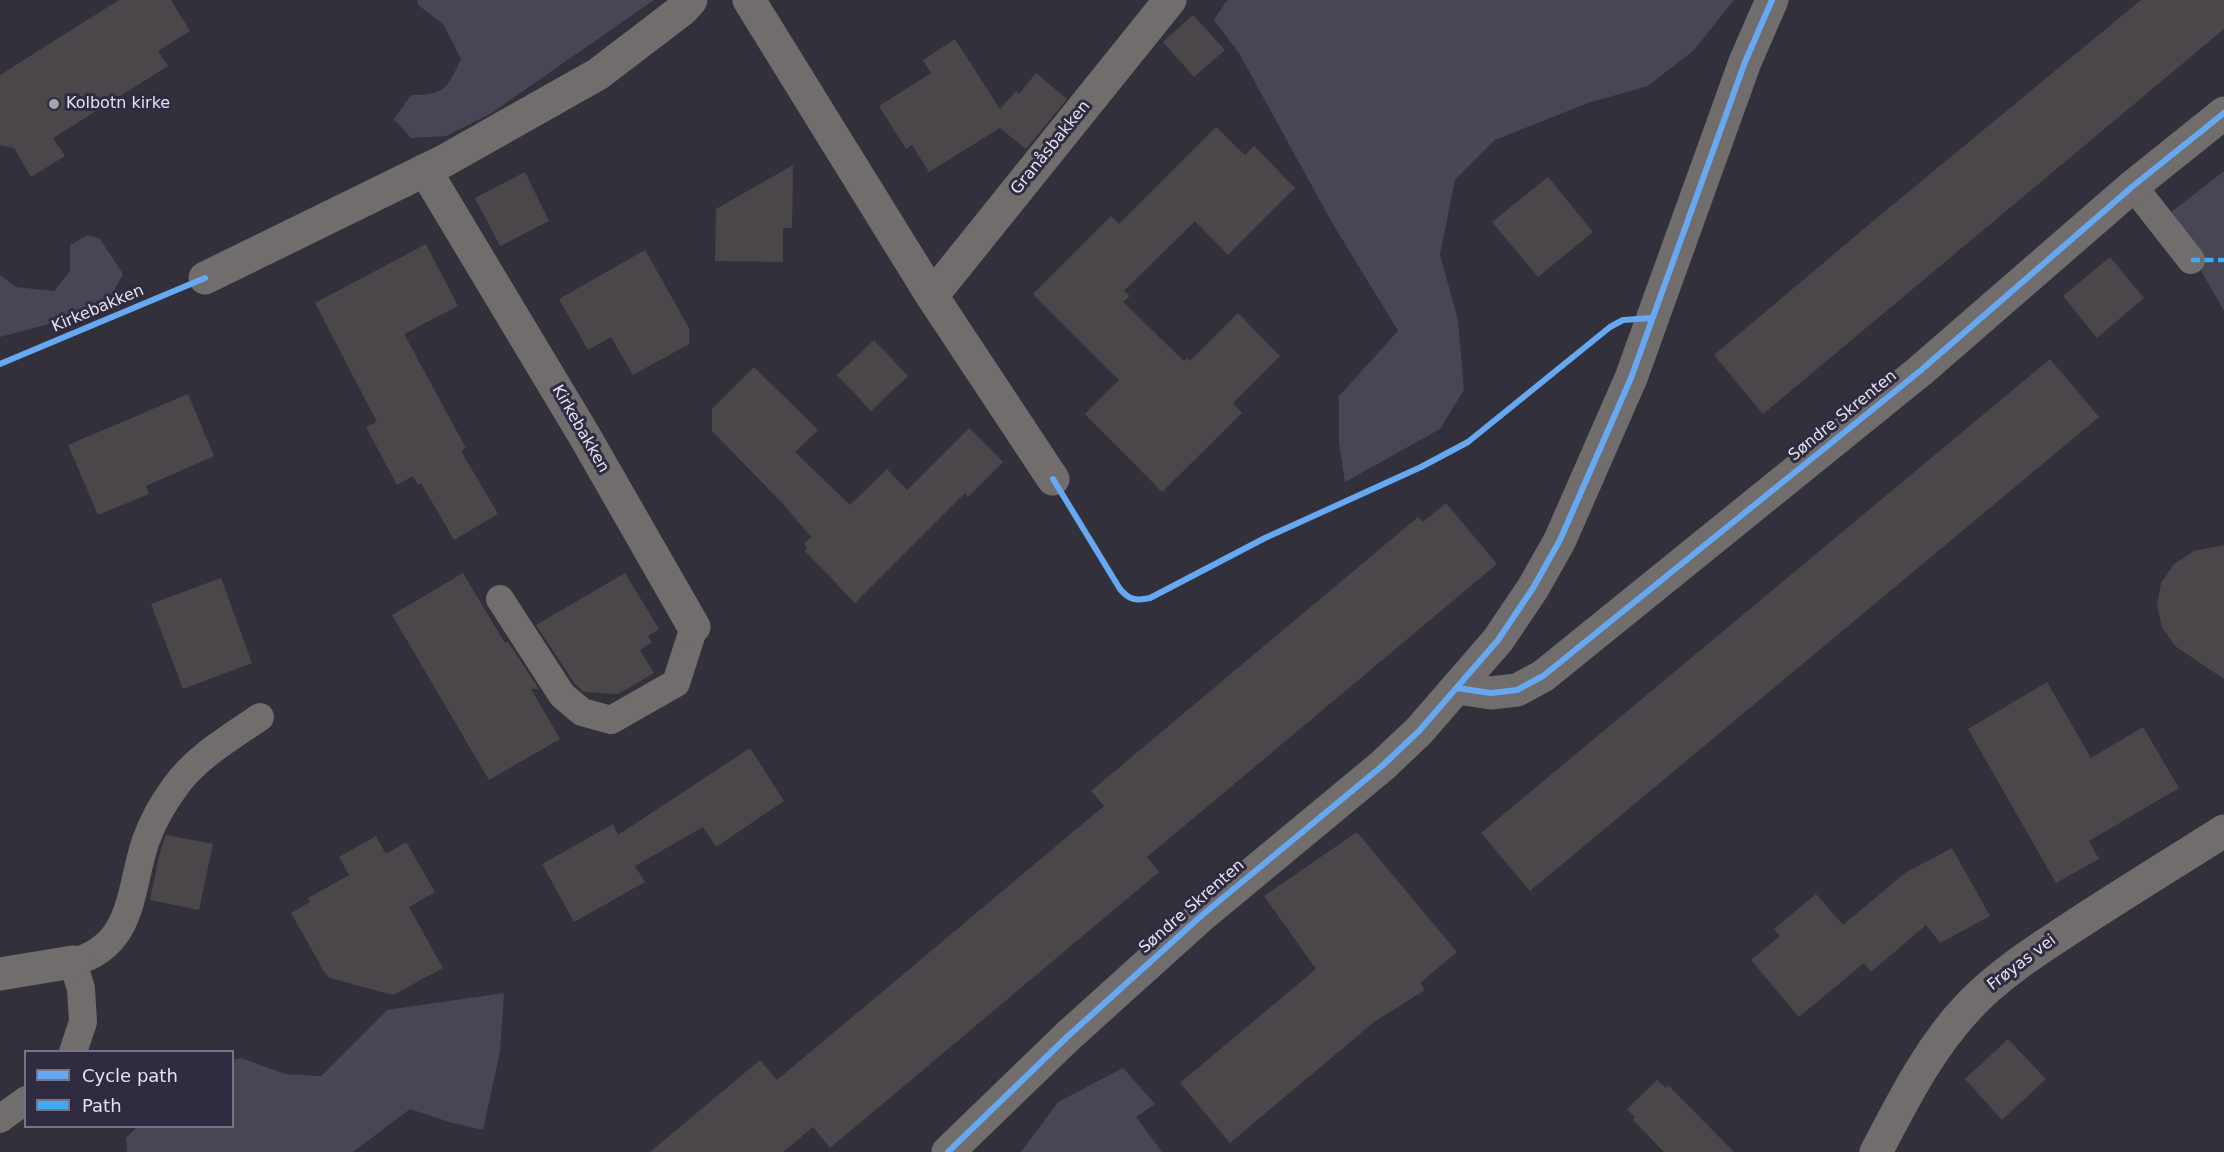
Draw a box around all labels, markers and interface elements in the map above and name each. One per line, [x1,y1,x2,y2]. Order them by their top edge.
place label: Kolbotn kirke [66,94,170,114]
marker: Kolbotn kirke [47,97,61,111]
street label: Granåsbakken [1007,97,1095,199]
street label: Kirkebakken [49,281,147,337]
street label: Søndre Skrenten [1785,367,1901,465]
street label: Kirkebakken [547,382,613,476]
street label: Søndre Skrenten [1135,856,1249,958]
street label: Frøyas vei [1984,931,2060,995]
legend [24,1050,234,1128]
text: Cycle path [82,1065,178,1086]
text: Path [82,1095,122,1116]

